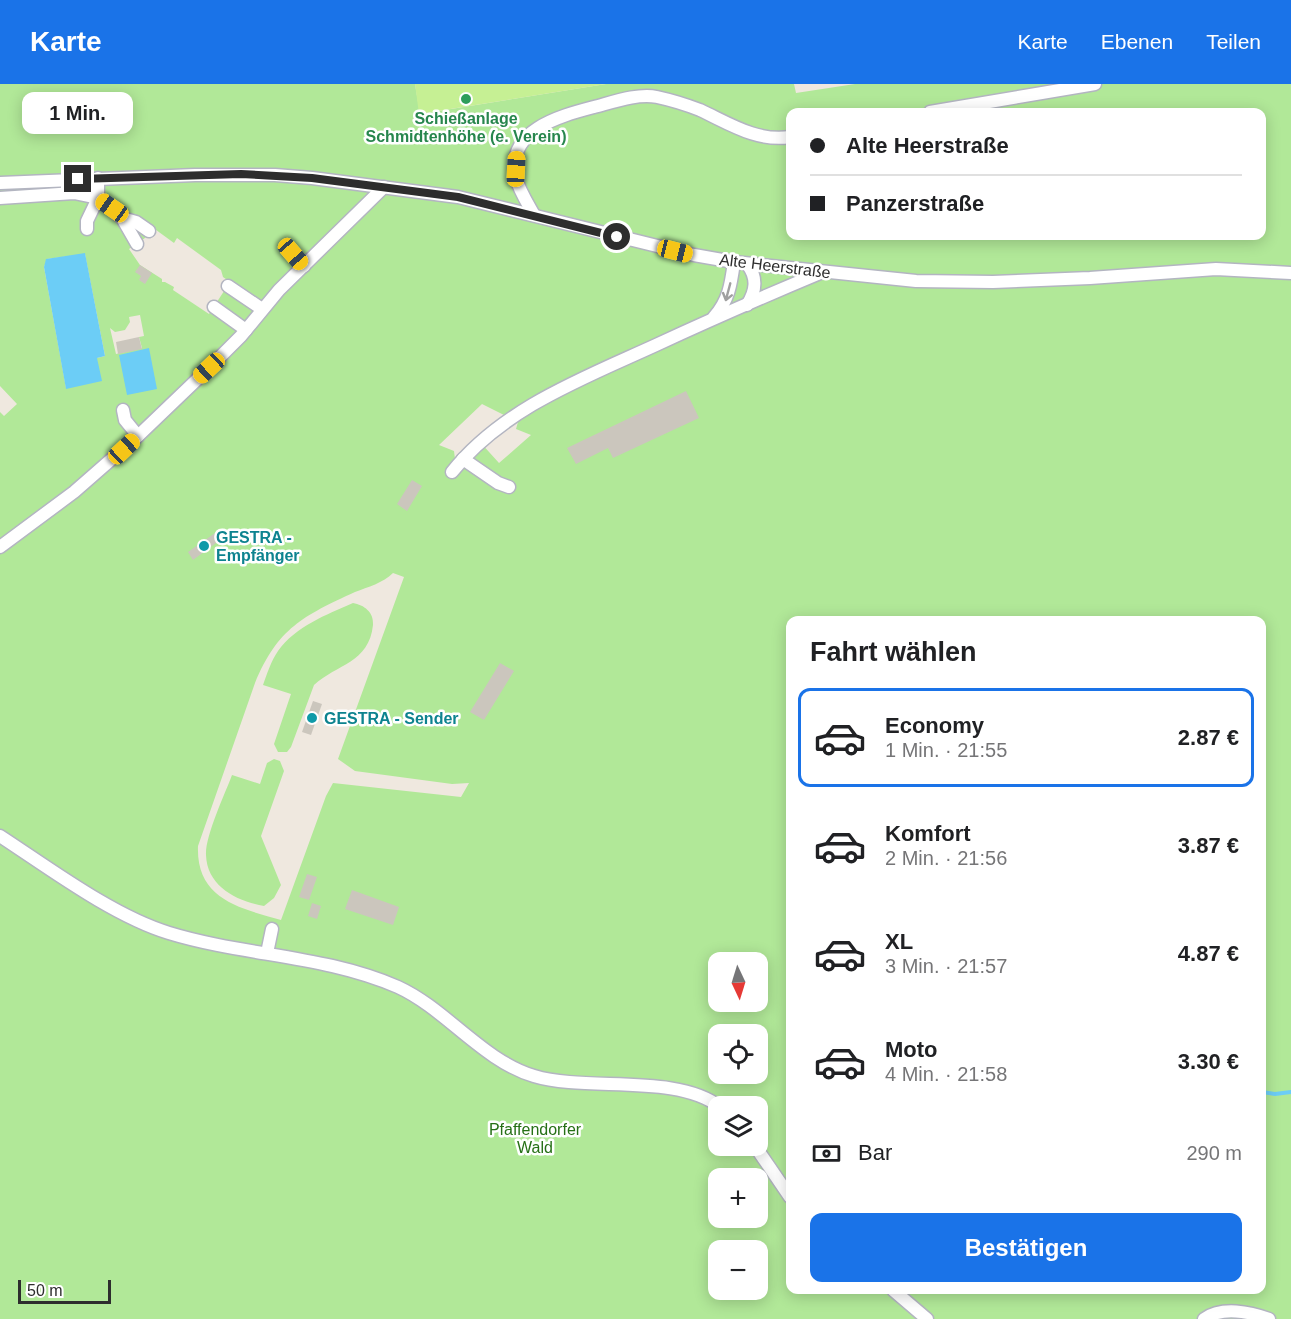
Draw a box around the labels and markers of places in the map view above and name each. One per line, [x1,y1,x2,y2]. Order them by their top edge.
marker: Schießanlage Schmidtenhöhe (e. Verein) [459,92,473,106]
place label: Schießanlage Schmidtenhöhe (e. Verein) [366,110,566,145]
place label: GESTRA - Empfänger [216,529,300,564]
marker: GESTRA - Empfänger [197,539,211,553]
place label: GESTRA - Sender [324,710,459,727]
marker: GESTRA - Sender [305,711,319,725]

